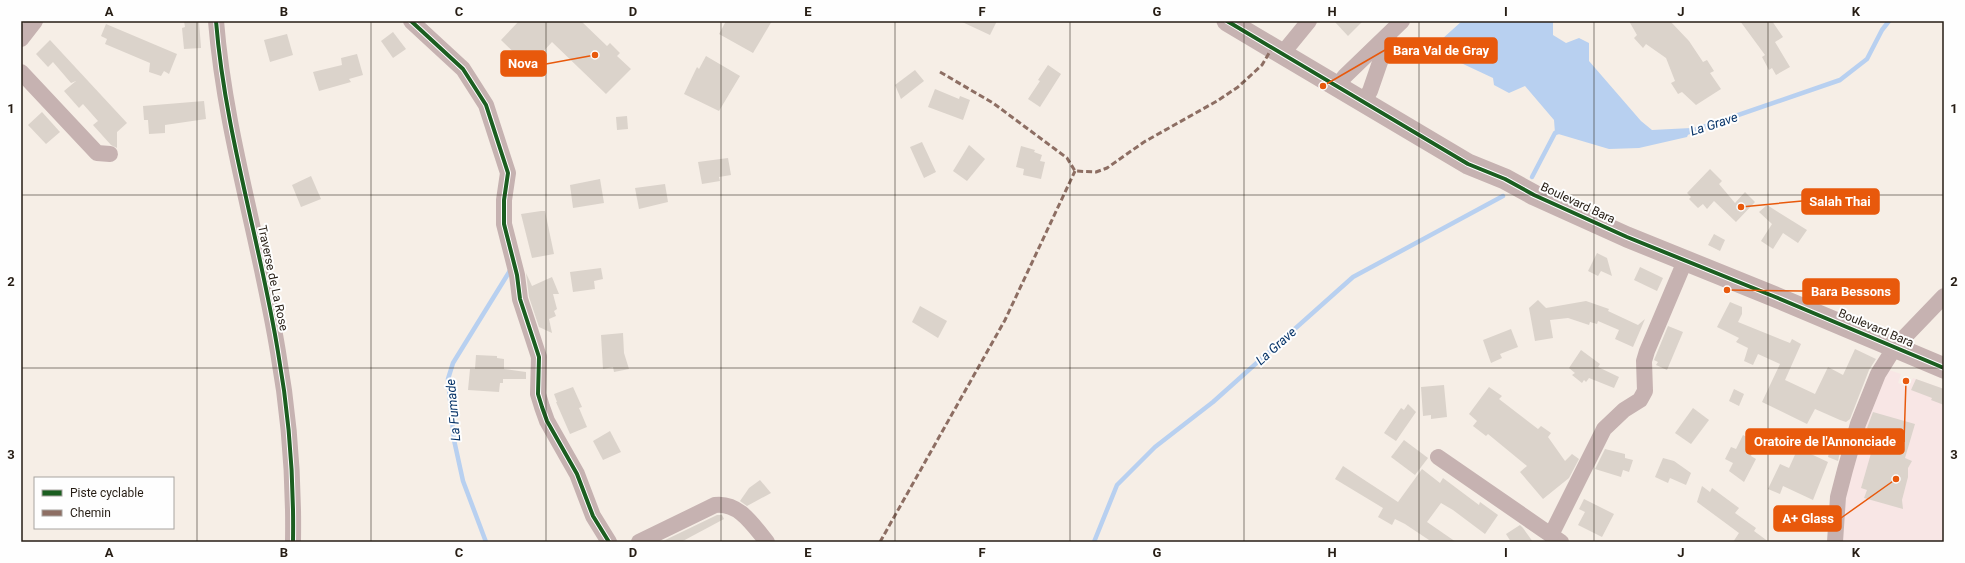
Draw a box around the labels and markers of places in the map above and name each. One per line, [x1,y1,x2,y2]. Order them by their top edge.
callout: Bara Val de Gray [1385,38,1497,63]
callout: Nova [501,51,546,76]
callout: Salah Thai [1802,189,1879,214]
callout: Bara Bessons [1803,279,1899,304]
callout: Oratoire de l'Annonciade [1746,429,1904,454]
callout: A+ Glass [1774,506,1841,531]

